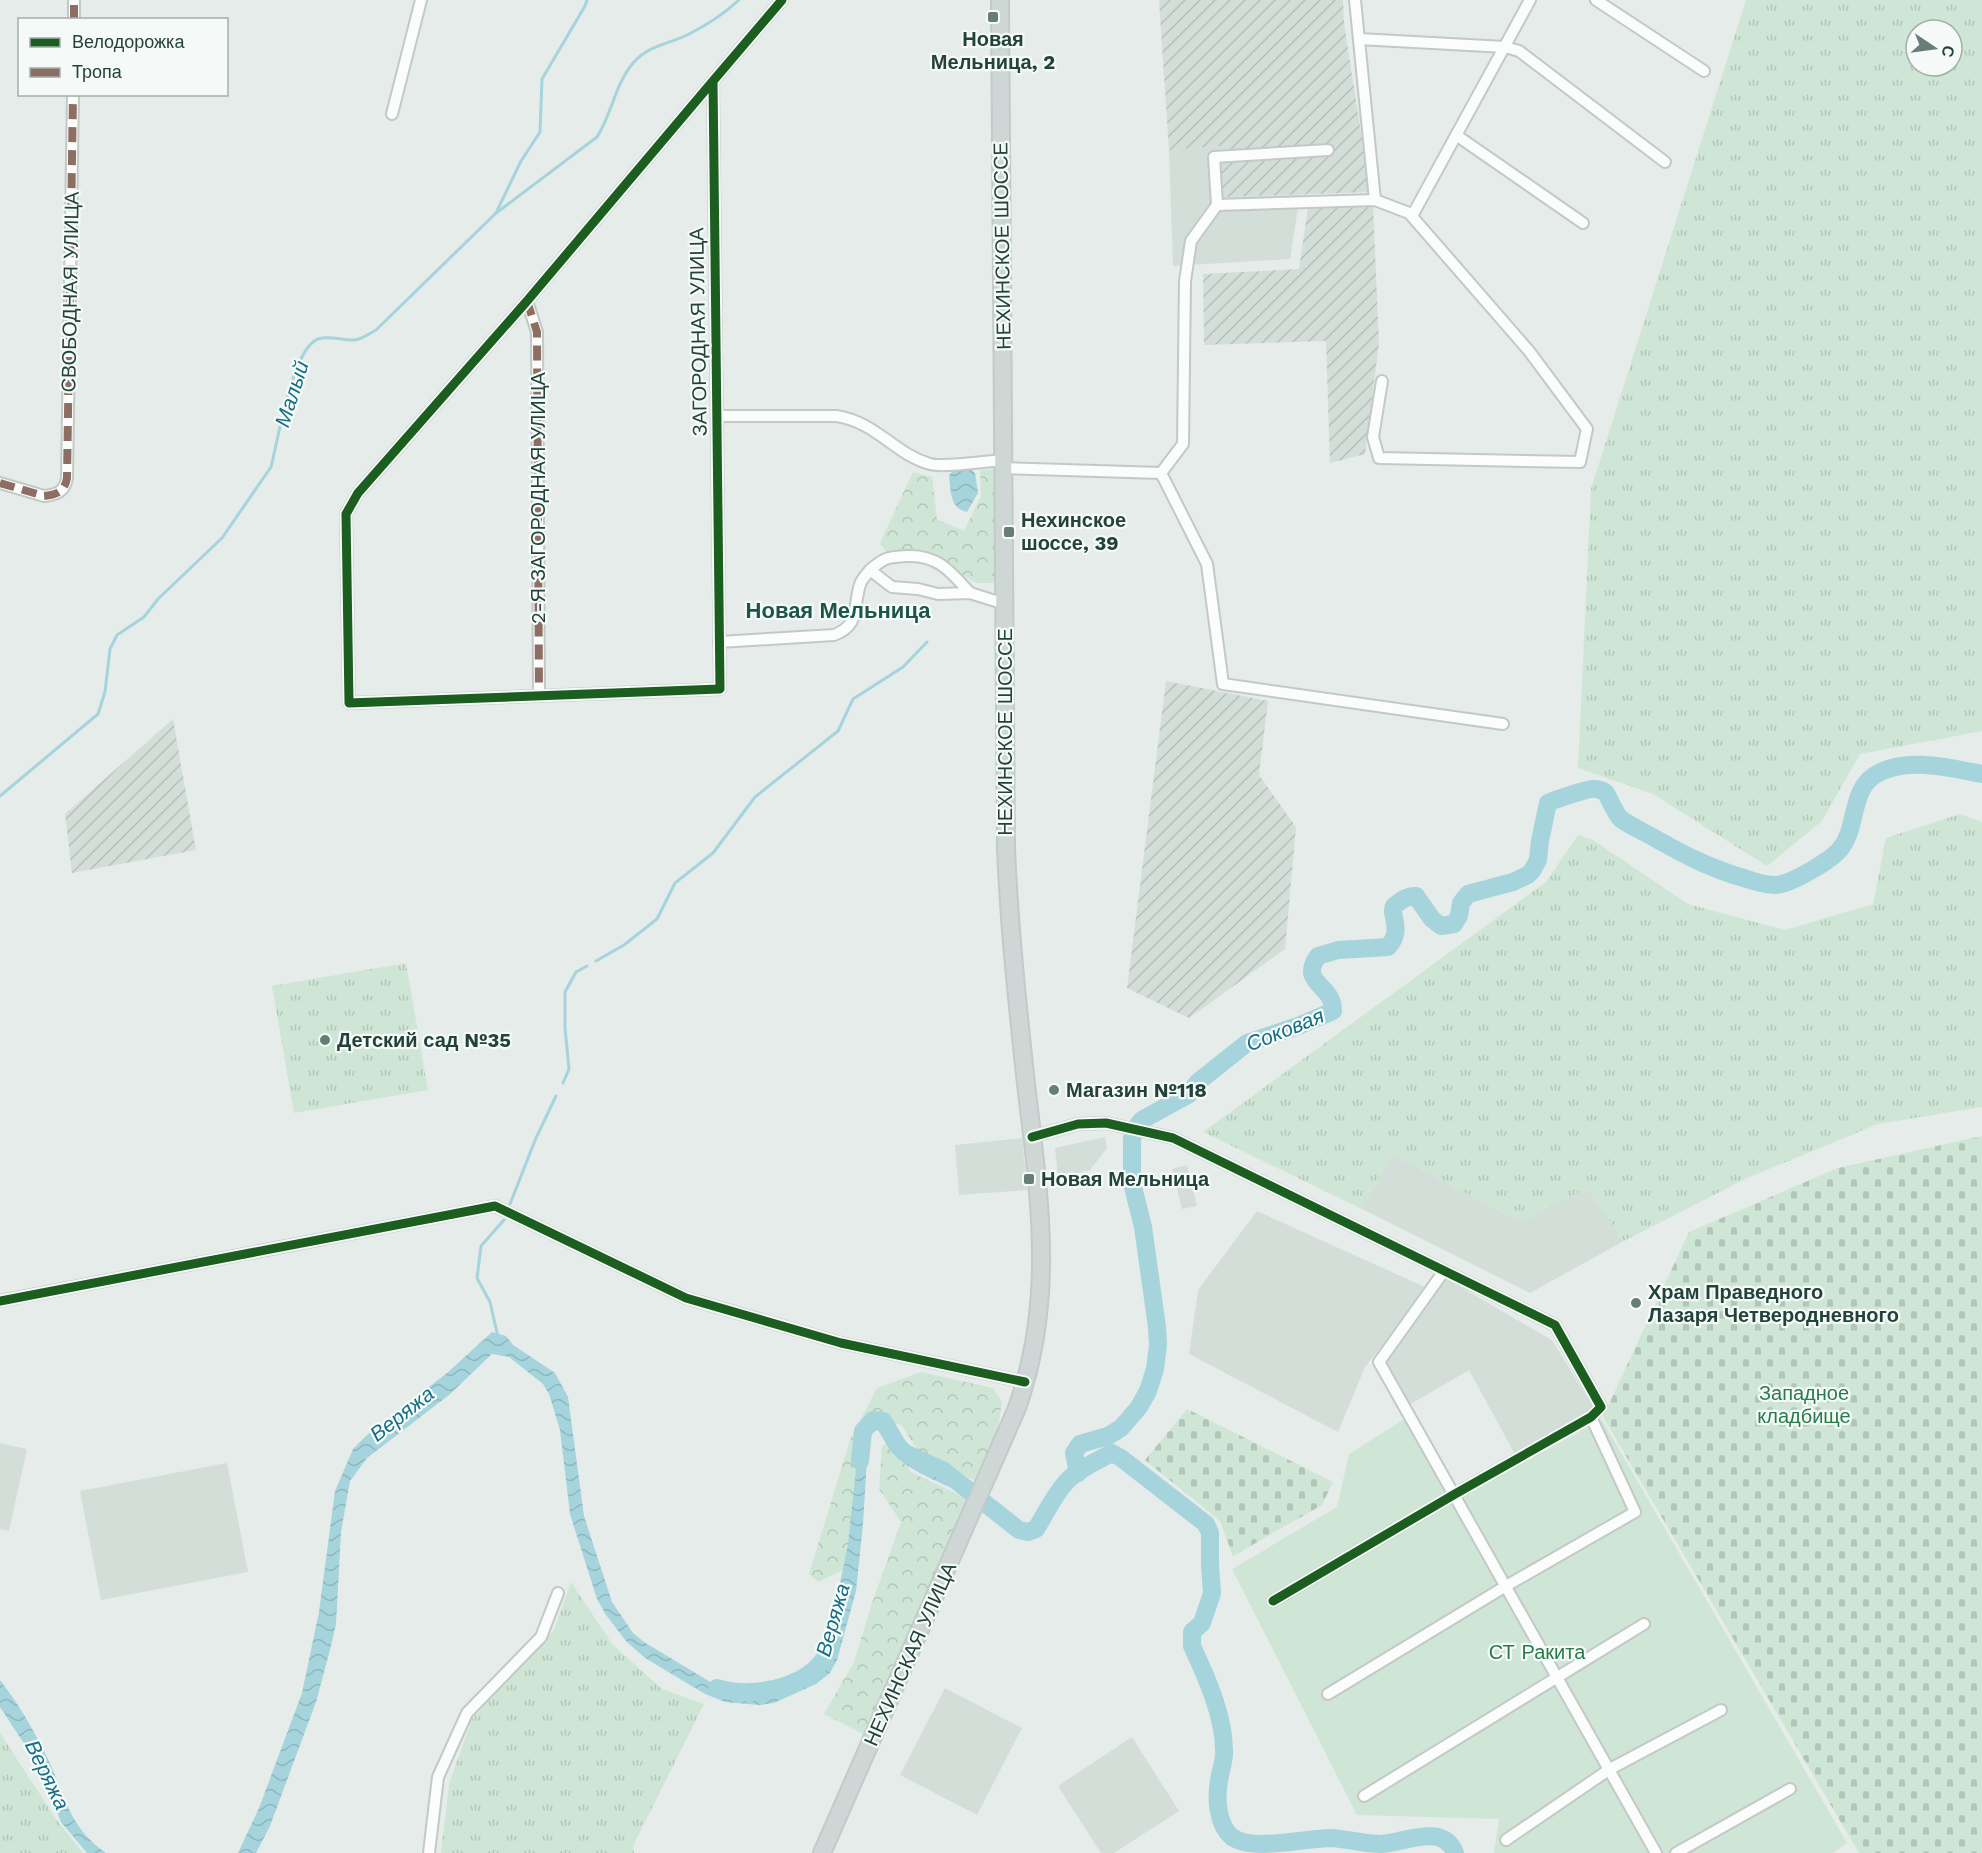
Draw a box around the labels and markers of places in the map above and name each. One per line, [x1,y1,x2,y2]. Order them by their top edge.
marker: Новая Мельница, 2 [986,10,1000,24]
place label: Новая Мельница, 2 [931,27,1055,74]
place label: Нехинское шоссе, 39 [1021,508,1126,555]
marker: Нехинское шоссе, 39 [1002,525,1016,539]
place label: Детский сад №35 [337,1028,511,1052]
marker: Детский сад №35 [318,1033,332,1047]
place label: Магазин №118 [1066,1078,1207,1102]
marker: Магазин №118 [1047,1083,1061,1097]
place label: Новая Мельница [1041,1167,1210,1191]
marker: Новая Мельница [1022,1172,1036,1186]
place label: Храм Праведного Лазаря Четверодневного [1648,1280,1899,1327]
marker: Храм Праведного Лазаря Четверодневного [1629,1296,1643,1310]

